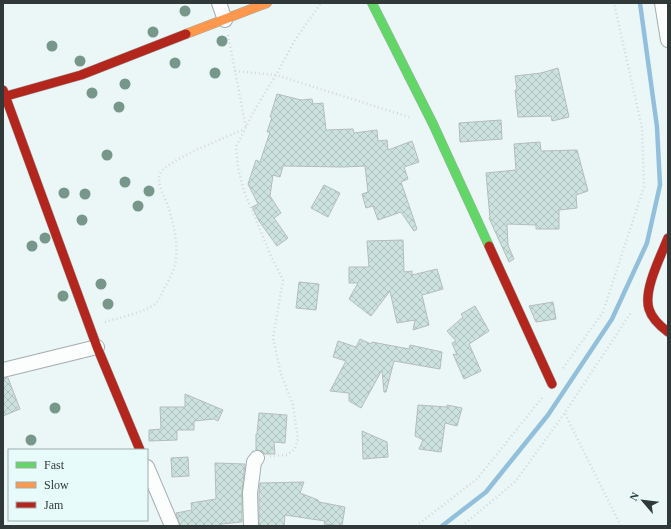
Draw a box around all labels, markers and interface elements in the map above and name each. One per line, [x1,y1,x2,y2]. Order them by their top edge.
legend [8,449,148,521]
text: Fast [44,458,65,472]
text: Slow [44,478,69,492]
north arrow [623,481,663,521]
text: N [627,490,641,503]
text: Jam [44,498,64,512]

